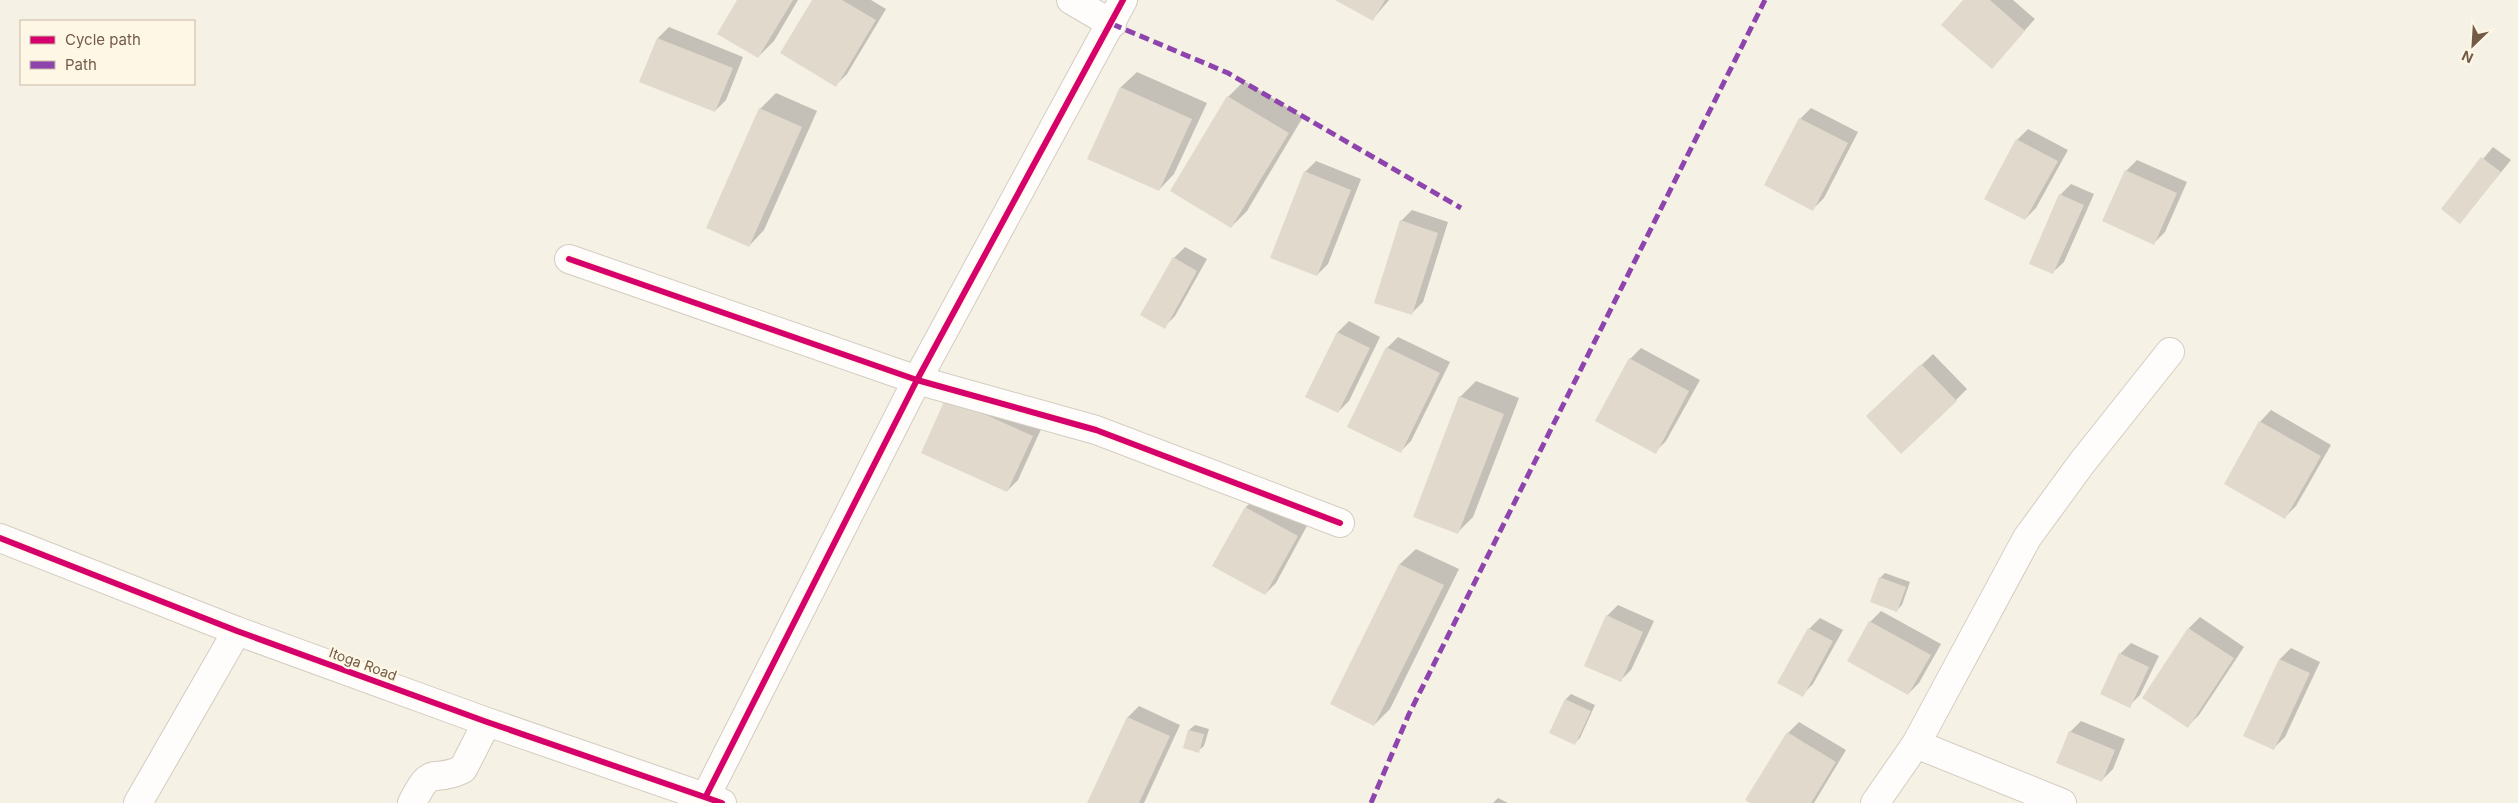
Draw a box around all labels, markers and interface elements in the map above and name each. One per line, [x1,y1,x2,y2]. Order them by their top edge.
legend [20,20,195,85]
north arrow [2448,20,2498,70]
text: Cycle path [65,30,141,49]
text: N [2459,47,2476,67]
text: Path [65,55,97,74]
street label: Itoga Road [327,643,399,684]

